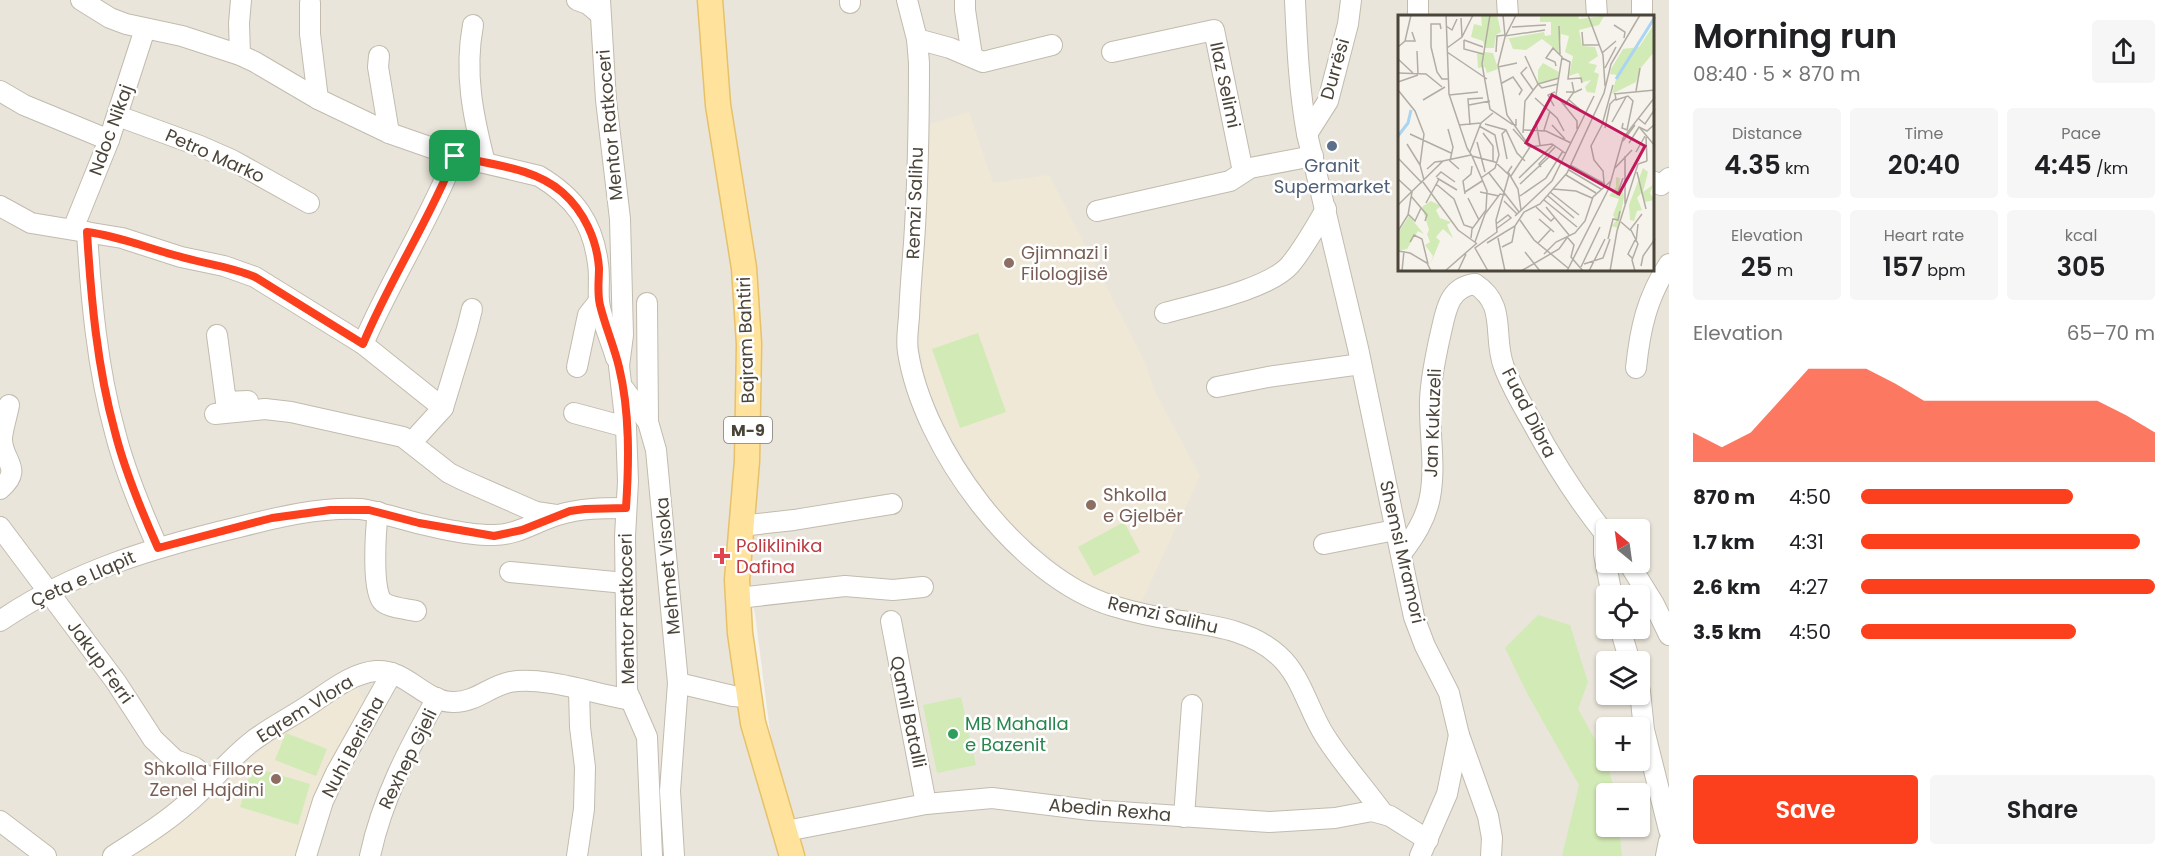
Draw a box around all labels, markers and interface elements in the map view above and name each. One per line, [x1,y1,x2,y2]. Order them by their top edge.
text: Morning run [1693,13,1897,60]
inset map [1398,15,1654,272]
button: share [2092,20,2155,83]
street label: Durrësi [1314,35,1355,102]
street label: Ilaz Selimi [1204,39,1247,130]
street label: Mentor Ratkoceri [590,49,629,202]
text: 08:40 · 5 × 870 m [1693,60,1861,88]
street label: Ndoc Nikaj [83,81,139,179]
street label: Petro Marko [162,122,269,189]
text: Distance [1732,122,1802,145]
text: Time [1905,122,1944,145]
text: Pace [2061,122,2101,145]
pin [429,130,480,181]
icon: arrive [438,139,471,172]
marker: Granit Supermarket [1325,139,1339,153]
street label: Remzi Salihu [900,146,929,260]
text: 4.35 [1724,147,1781,183]
text: 20:40 [1888,147,1960,183]
text: 4:45 [2034,147,2092,183]
place label: Granit Supermarket [1274,153,1390,199]
text: km [1781,157,1810,180]
text: /km [2092,157,2128,180]
text: Elevation [1731,224,1803,247]
text: Heart rate [1884,224,1964,247]
text: kcal [2065,224,2097,247]
place label: Gjimnazi i Filologjisë [1021,240,1108,286]
text: 25 [1741,249,1772,285]
text: 157 [1883,249,1923,285]
text: 305 [2056,249,2106,285]
marker: Gjimnazi i Filologjisë [1002,256,1016,270]
text: m [1772,259,1793,282]
text: bpm [1923,259,1965,282]
street label: Bajram Bahtiri [731,276,760,404]
text: Elevation [1693,319,1783,347]
text: 65–70 m [2067,319,2155,347]
street label: Fuad Dibra [1496,363,1563,462]
street label: Jan Kukuzeli [1418,368,1447,478]
road number: M-9 [724,417,772,443]
street label: Shemsi Mramori [1374,478,1431,626]
place label: Shkolla e Gjelbër [1103,482,1183,528]
text: 870 m [1693,483,1755,511]
text: 4:50 [1789,483,1831,511]
street label: Mehmet Visoka [649,496,686,636]
marker: Shkolla e Gjelbër [1084,498,1098,512]
north arrow [1596,519,1650,573]
map controls [1596,519,1650,837]
text: 1.7 km [1693,528,1755,556]
text: 4:31 [1789,528,1824,556]
street label: Mentor Ratkoceri [613,533,640,685]
place label: Poliklinika Dafina [736,533,822,579]
street label: Çeta e Llapit [27,544,139,613]
marker: Poliklinika Dafina [713,547,731,565]
text: 2.6 km [1693,573,1761,601]
text: 4:27 [1789,573,1828,601]
button: locate [1596,585,1650,639]
street label: Remzi Salihu [1105,590,1221,639]
street label: Jakup Ferri [62,615,139,709]
text: 3.5 km [1693,618,1762,646]
text: 4:50 [1789,618,1831,646]
button: layers [1596,651,1650,705]
street label: Qamil Batalli [884,654,933,770]
street label: Eqrem Vlora [252,669,358,748]
street label: Nuhi Berisha [315,692,390,802]
street label: Rexhep Gjeli [372,704,443,813]
place label: MB Mahalla e Bazenit [965,711,1069,757]
button: + [1596,717,1650,771]
marker: MB Mahalla e Bazenit [946,727,960,741]
place label: Shkolla Fillore Zenel Hajdini [144,756,264,802]
marker: Shkolla Fillore Zenel Hajdini [269,772,283,786]
button: Save [1693,775,1918,844]
button: Share [1930,775,2155,844]
button: − [1596,783,1650,837]
street label: Abedin Rexha [1048,792,1172,827]

